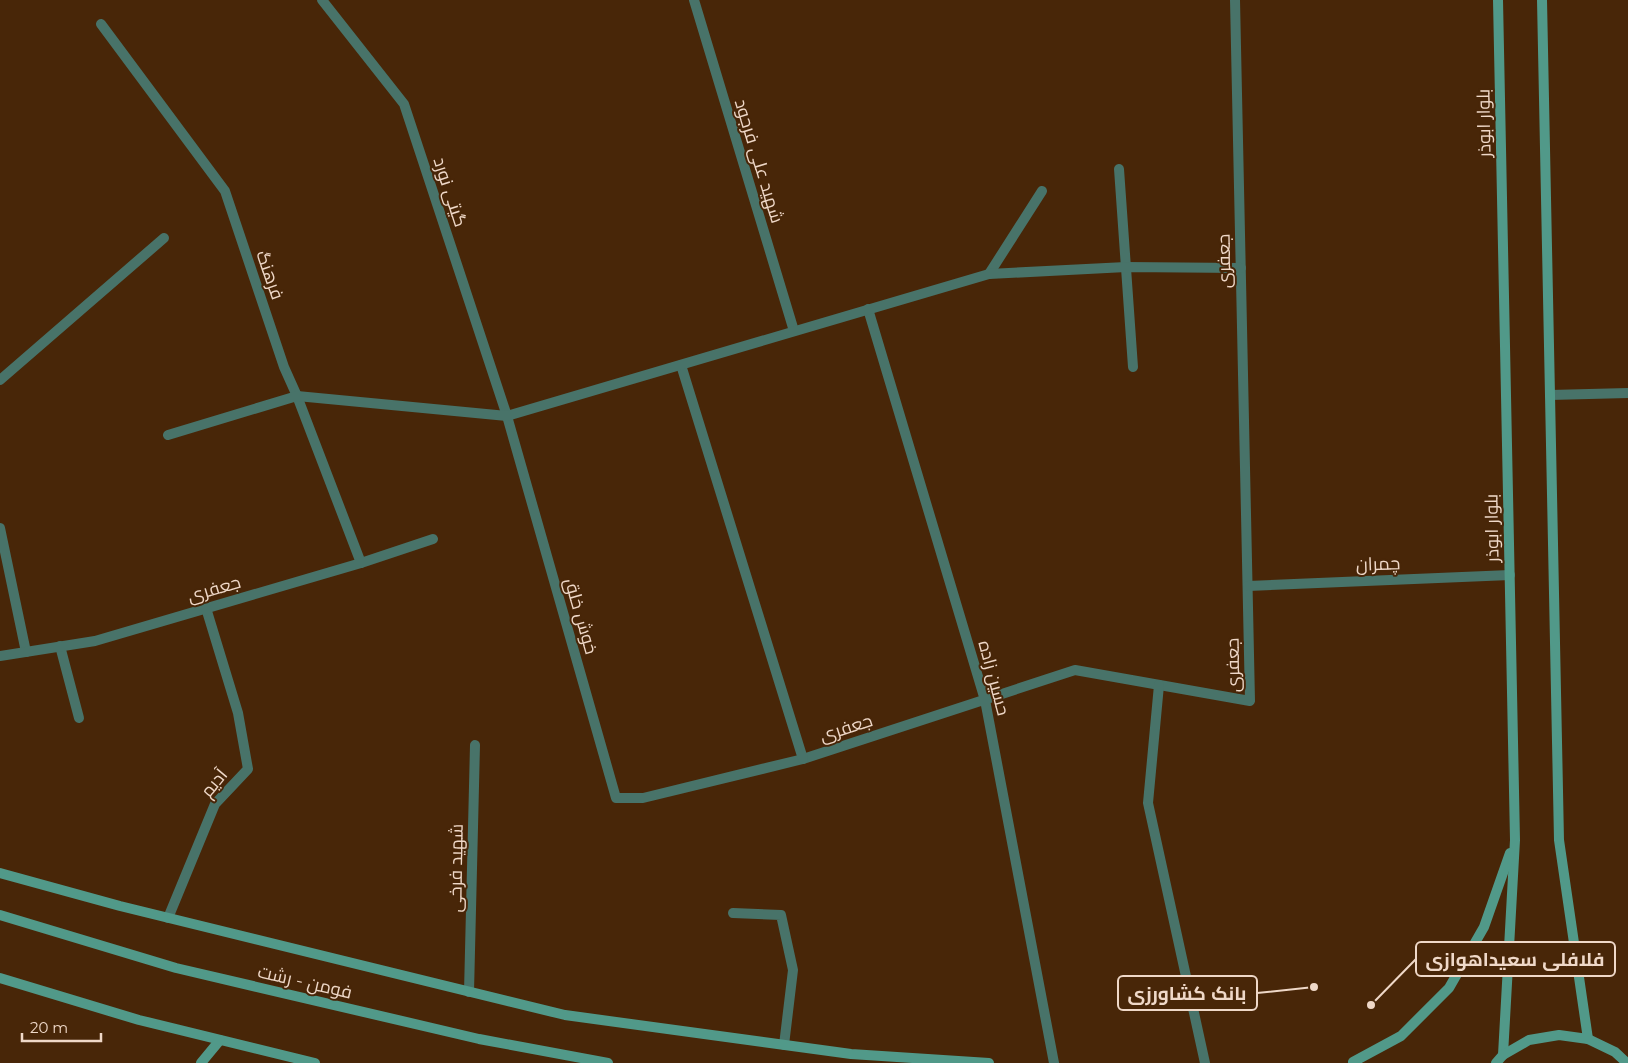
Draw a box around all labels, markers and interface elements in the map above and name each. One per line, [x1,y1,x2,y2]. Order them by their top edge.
street label: بلوار ابوذر [1472,89,1496,158]
street label: شهید علی فرجود [730,96,788,226]
street label: گیتی نورد [428,154,472,230]
street label: جعفری [1213,234,1235,288]
street label: فرهنگ [251,247,289,303]
street label: بلوار ابوذر [1480,494,1504,563]
street label: چمران [1355,552,1401,577]
street label: جعفری [185,571,243,607]
street label: خوش خلق [559,575,602,657]
street label: حسین زاده [973,638,1015,718]
street label: جعفری [1222,638,1244,692]
street label: جعفری [817,709,875,747]
street label: آدیم [196,764,233,802]
street label: شهید فرخی [444,823,468,913]
callout: فلافلی سعیداهوازی [1416,942,1615,976]
text: فلافلی سعیداهوازی [1426,948,1604,972]
street label: فومن - رشت [256,960,354,1004]
callout: بانک کشاورزی [1118,976,1257,1010]
text: بانک کشاورزی [1127,982,1247,1006]
scale bar [22,1010,101,1042]
text: 20 m [30,1018,68,1037]

